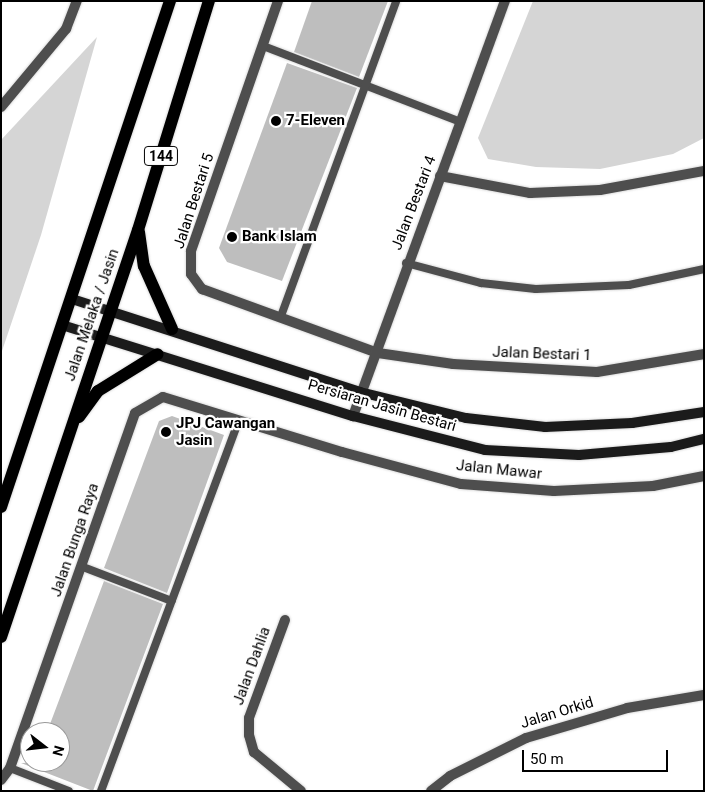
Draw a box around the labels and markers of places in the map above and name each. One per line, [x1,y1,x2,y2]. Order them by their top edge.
place label: 7-Eleven [286,112,345,130]
marker: 7-Eleven [270,115,282,127]
place label: Bank Islam [242,228,317,246]
marker: Bank Islam [226,231,238,243]
place label: JPJ Cawangan Jasin [176,414,275,449]
marker: JPJ Cawangan Jasin [160,426,172,438]

